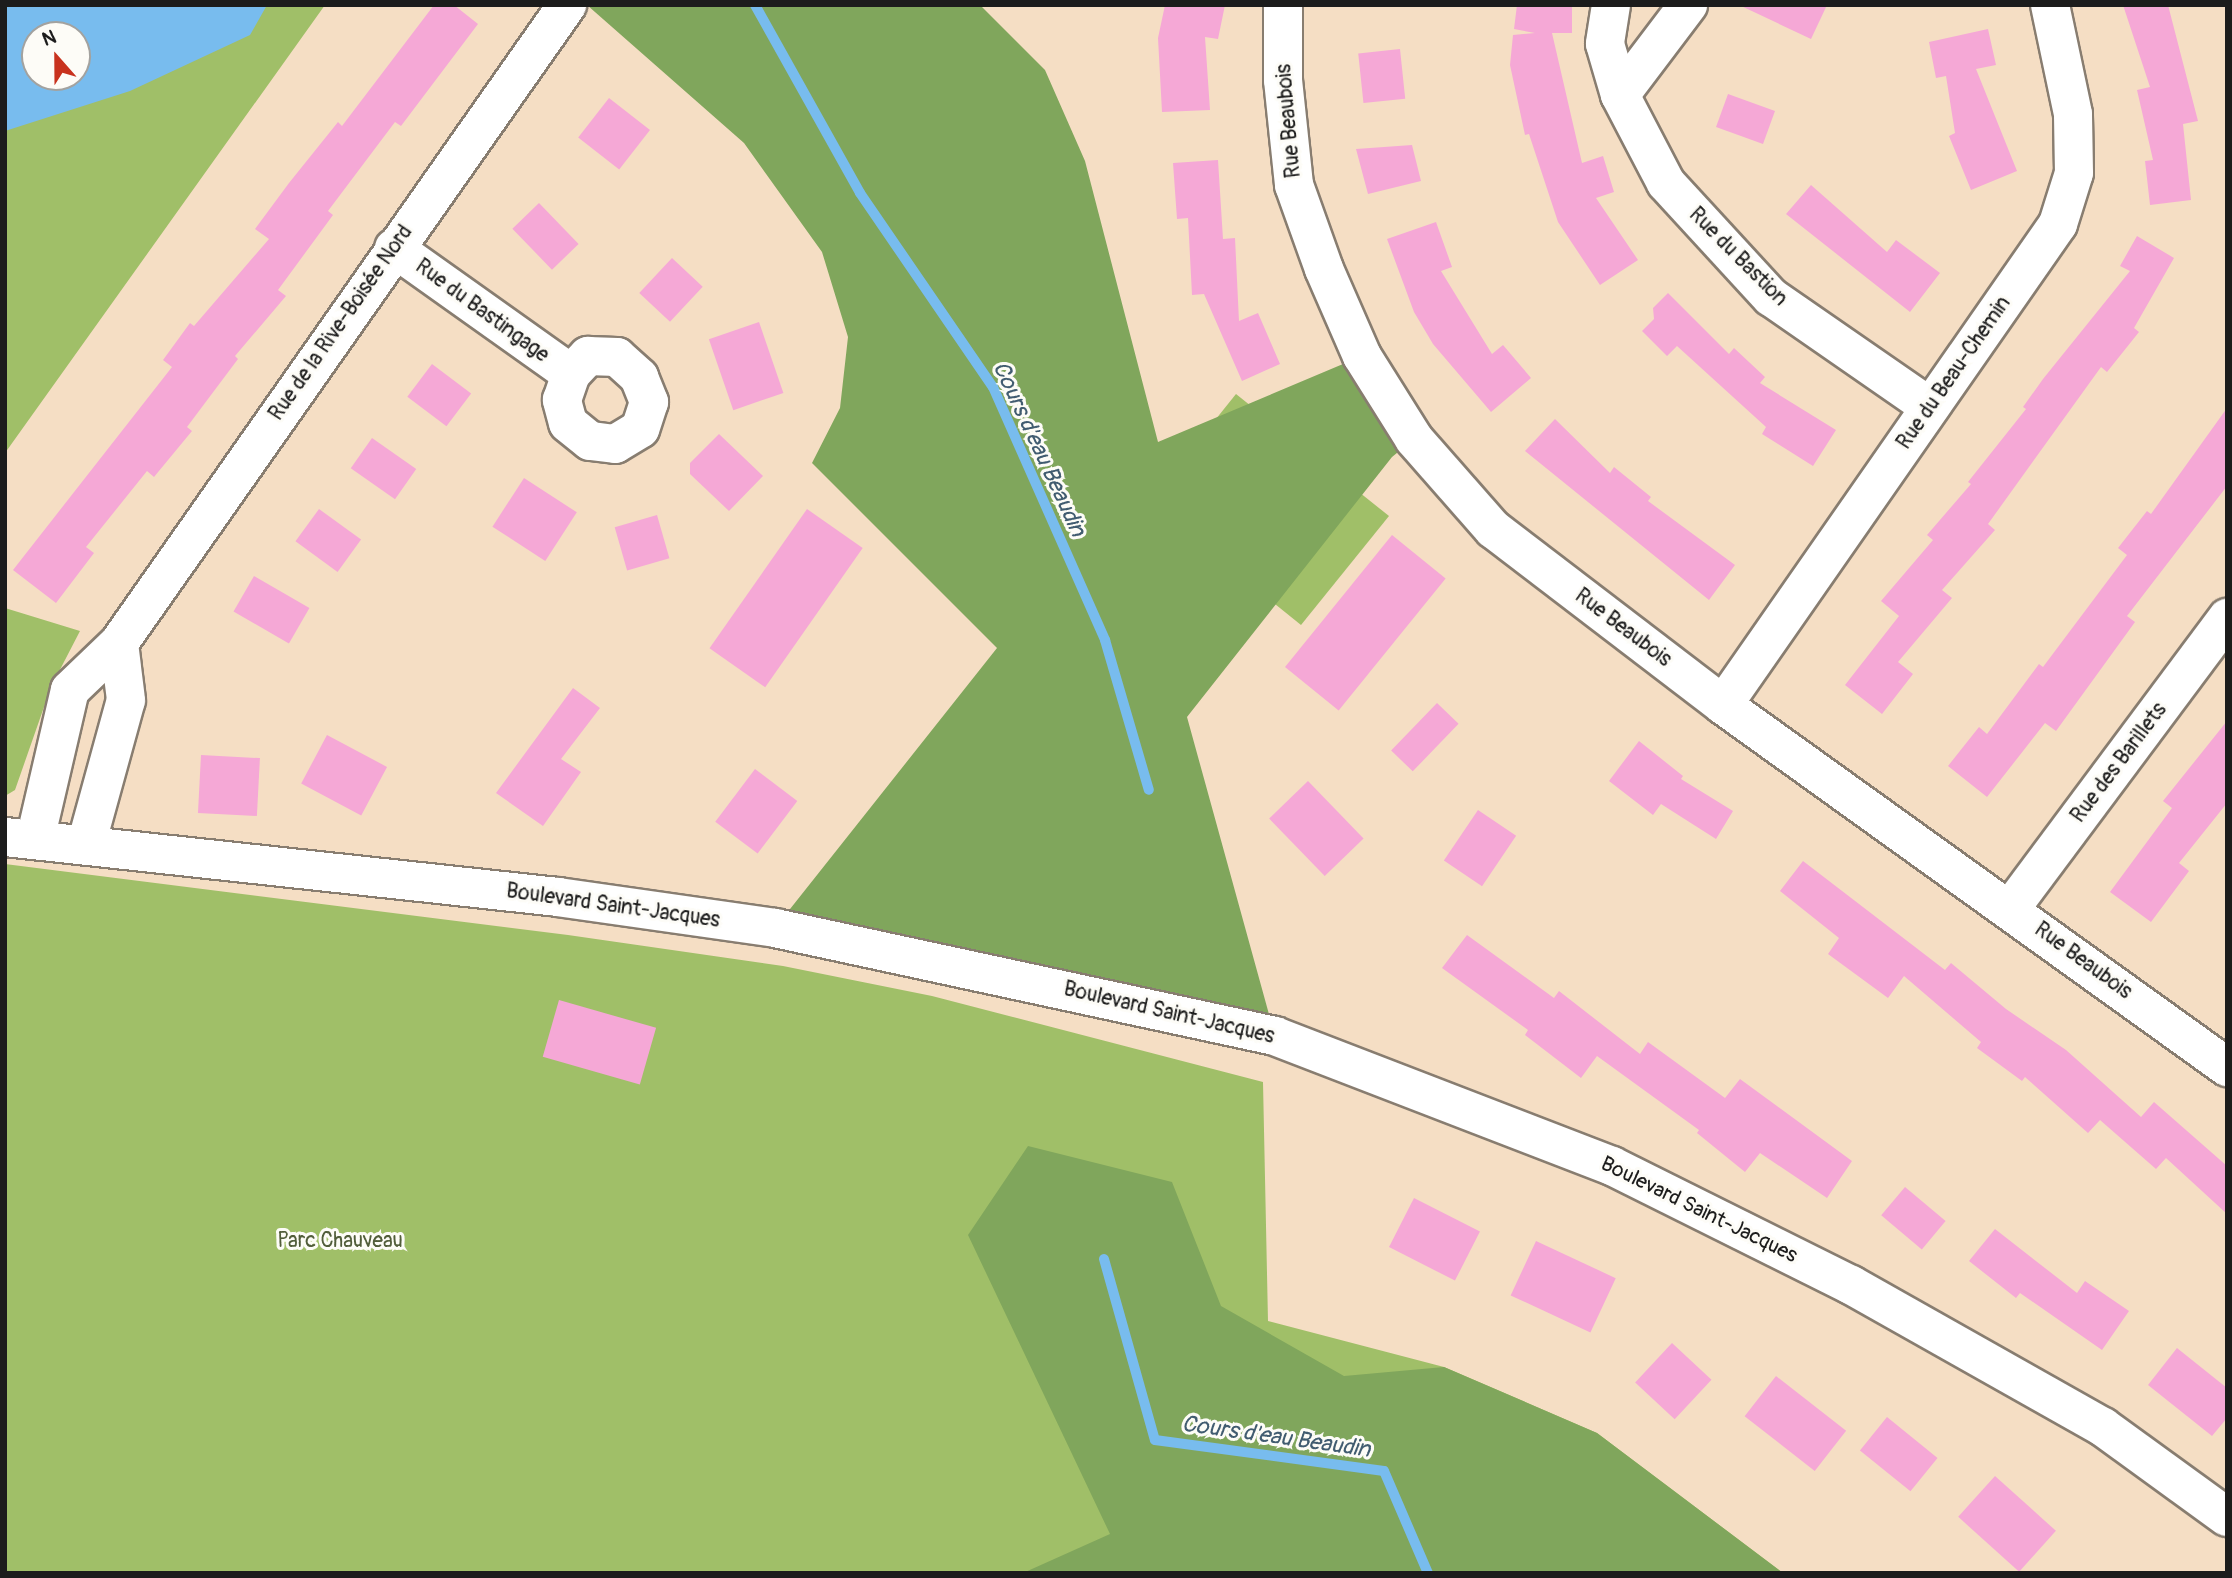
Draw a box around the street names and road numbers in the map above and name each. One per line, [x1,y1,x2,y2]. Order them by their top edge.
street label: Rue Beaubois [1271,63,1307,179]
street label: Rue du Bastion [1683,202,1793,312]
street label: Rue de la Rive-Boisée Nord [264,220,418,426]
street label: Rue du Bastingage [410,254,554,368]
street label: Rue du Beau-Chemin [1892,292,2016,454]
street label: Rue Beaubois [1570,583,1676,673]
street label: Rue des Barillets [2066,698,2172,828]
street label: Boulevard Saint-Jacques [505,879,721,933]
street label: Rue Beaubois [2029,917,2137,1005]
street label: Boulevard Saint-Jacques [1061,976,1277,1050]
street label: Boulevard Saint-Jacques [1597,1151,1801,1269]

